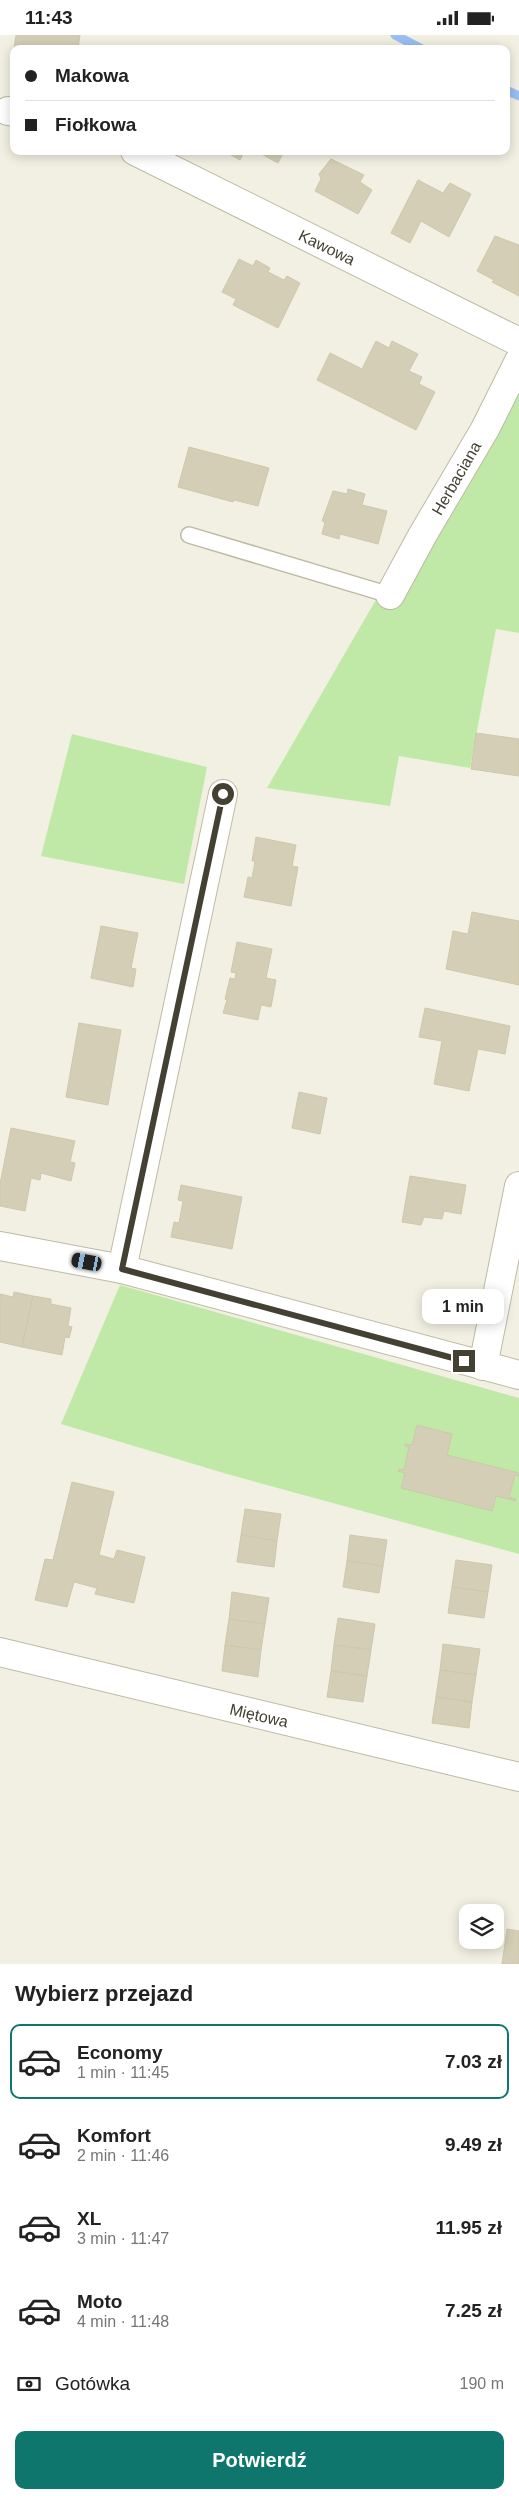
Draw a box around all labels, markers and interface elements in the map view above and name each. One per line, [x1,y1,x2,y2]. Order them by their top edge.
text: 11:43 [25,7,73,28]
text: Makowa [55,65,129,86]
text: Fiołkowa [55,114,136,135]
street label: Kawowa [296,227,358,268]
street label: Herbaciana [429,438,484,518]
route start [212,783,234,805]
car [70,1252,103,1272]
callout: 1 min [423,1289,505,1323]
text: 1 min [442,1298,484,1315]
route end [453,1350,475,1372]
street label: Miętowa [228,1701,290,1730]
map controls [459,1904,504,1949]
button: layers [459,1904,504,1949]
text: Wybierz przejazd [15,1981,193,2006]
icon: car [17,2039,62,2084]
text: Economy [77,2042,163,2063]
text: 7.03 zł [445,2051,502,2072]
text: 1 min · 11:45 [77,2064,169,2081]
icon: car [17,2122,62,2167]
text: Komfort [77,2125,151,2146]
text: 9.49 zł [445,2134,502,2155]
text: 2 min · 11:46 [77,2147,169,2164]
icon: car [17,2205,62,2250]
text: XL [77,2208,101,2229]
text: 11.95 zł [435,2217,502,2238]
text: 3 min · 11:47 [77,2230,169,2247]
icon: car [17,2288,62,2333]
text: Moto [77,2291,122,2312]
text: 7.25 zł [445,2300,502,2321]
text: 4 min · 11:48 [77,2313,169,2330]
icon: cash [15,2370,43,2398]
text: Gotówka [55,2373,130,2394]
text: 190 m [460,2375,504,2392]
button: Potwierdź [15,2431,504,2489]

